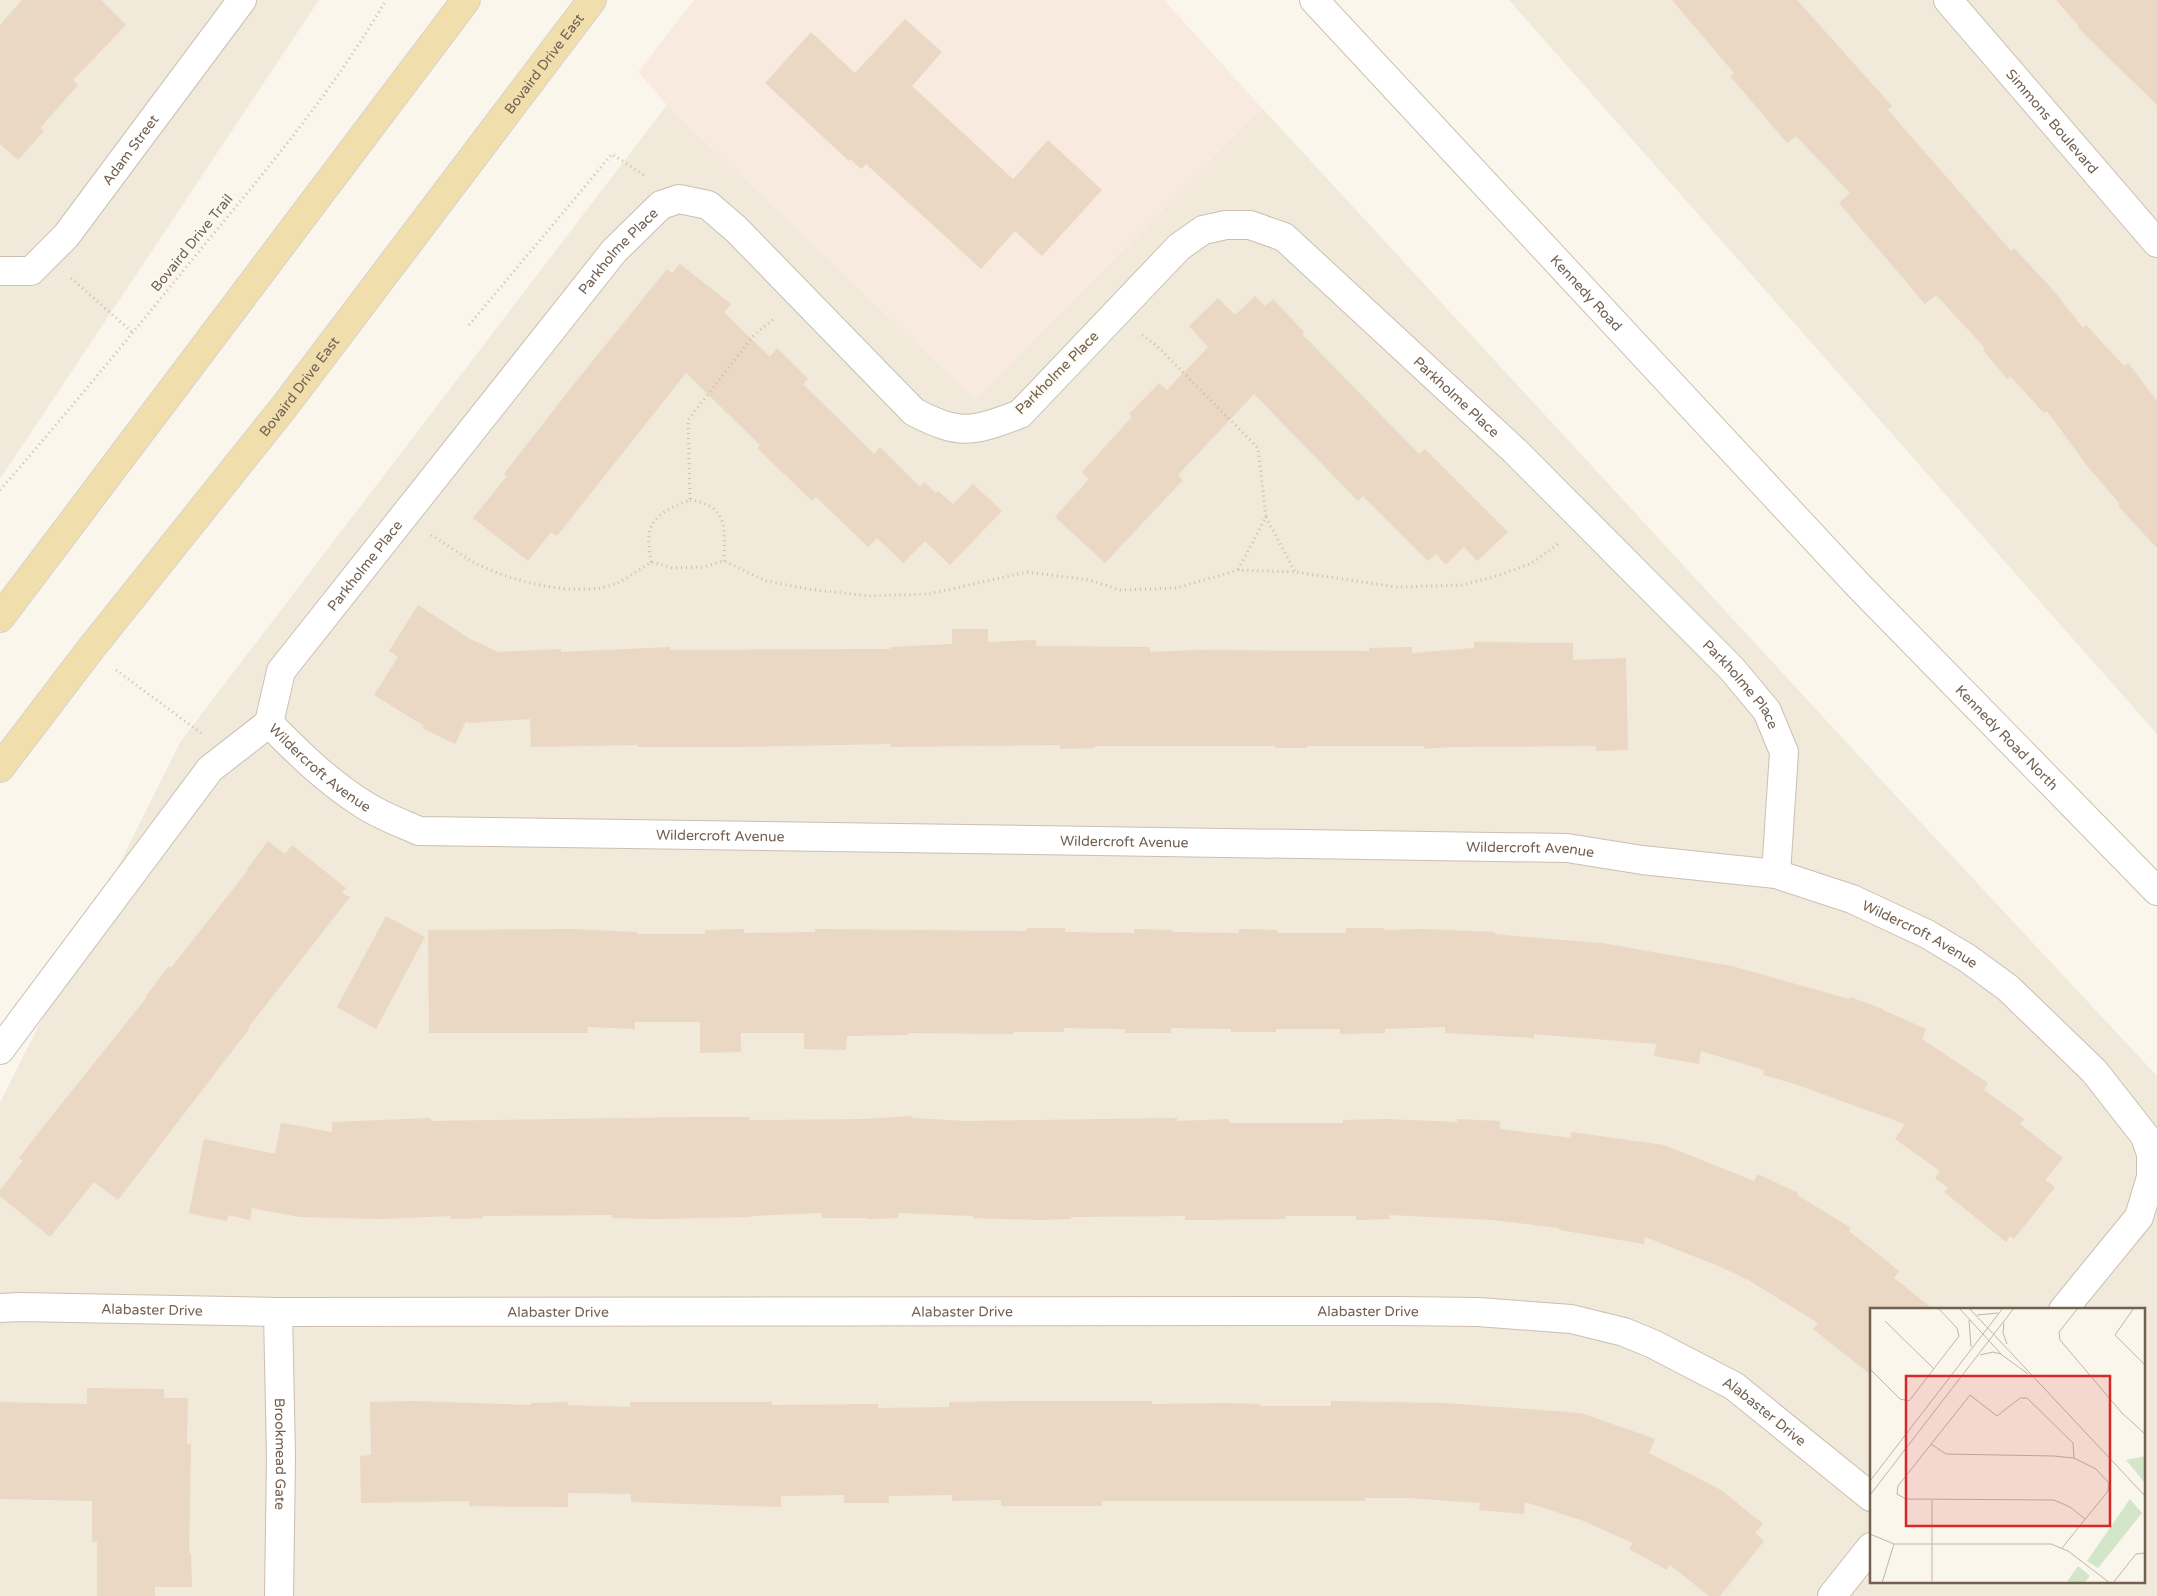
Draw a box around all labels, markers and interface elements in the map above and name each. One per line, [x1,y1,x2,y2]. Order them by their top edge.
street label: Bovaird Drive East [500,10,588,117]
street label: Simmons Boulevard [2003,66,2102,177]
street label: Adam Street [98,111,162,188]
street label: Bovaird Drive Trail [148,191,236,295]
street label: Parkholme Place [575,204,662,298]
street label: Kennedy Road [1547,251,1626,334]
street label: Parkholme Place [1012,328,1102,418]
street label: Bovaird Drive East [255,333,343,440]
street label: Parkholme Place [1410,353,1503,441]
street label: Parkholme Place [324,517,406,614]
street label: Parkholme Place [1699,636,1782,731]
street label: Kennedy Road North [1952,681,2062,793]
street label: Wildercroft Avenue [266,720,374,815]
street label: Wildercroft Avenue [656,826,785,845]
street label: Wildercroft Avenue [1060,832,1189,851]
street label: Wildercroft Avenue [1466,838,1596,861]
street label: Wildercroft Avenue [1860,897,1981,972]
street label: Alabaster Drive [101,1300,203,1319]
street label: Alabaster Drive [1317,1302,1419,1320]
street label: Alabaster Drive [507,1303,609,1320]
street label: Alabaster Drive [911,1303,1013,1320]
inset map [1870,1308,2144,1584]
street label: Alabaster Drive [1720,1373,1810,1450]
street label: Brookmead Gate [271,1398,290,1510]

